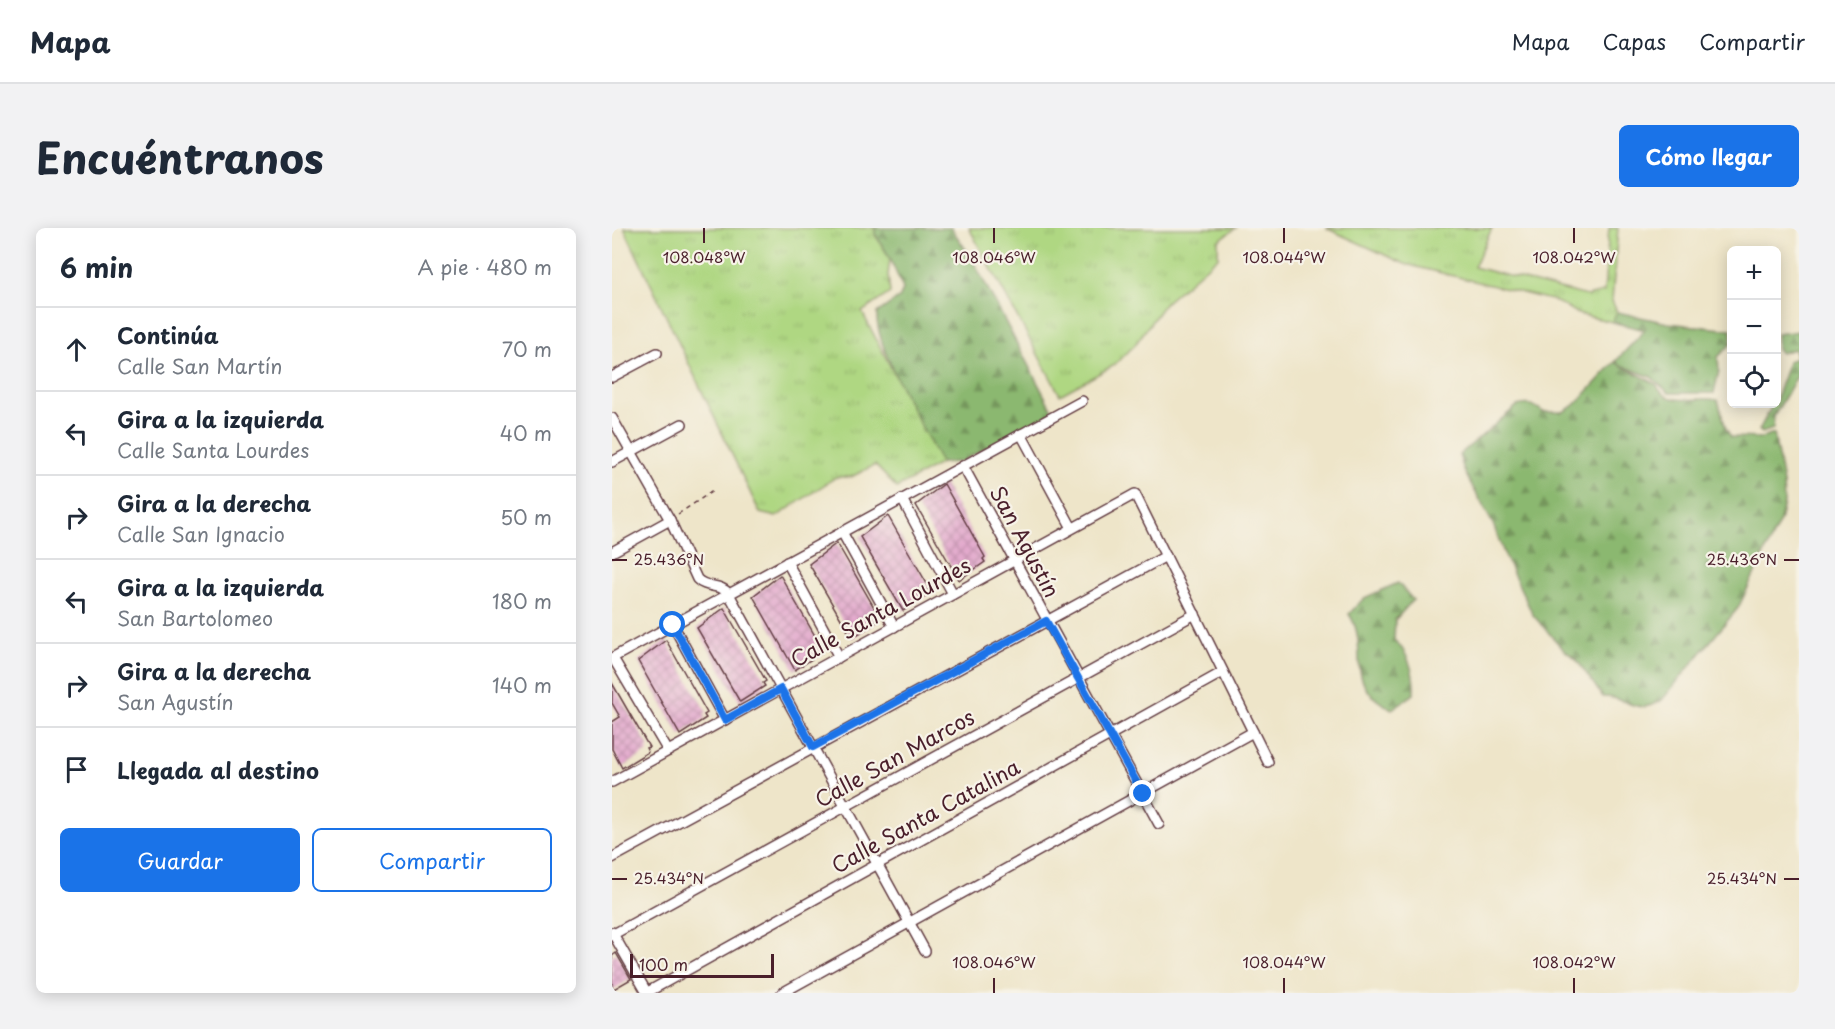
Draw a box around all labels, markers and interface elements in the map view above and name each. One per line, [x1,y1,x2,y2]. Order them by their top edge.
text: Mapa [30,20,111,63]
text: Mapa [1512,25,1570,57]
text: Capas [1603,25,1666,57]
text: Compartir [1699,25,1805,57]
text: Encuéntranos [36,125,324,188]
button: Cómo llegar [1619,125,1799,187]
text: 108.048°W [663,245,746,268]
text: 108.046°W [952,245,1036,268]
text: 108.044°W [1242,245,1326,268]
text: 108.042°W [1532,245,1616,268]
map controls [1727,246,1781,408]
button: + [1727,246,1781,300]
text: 6 min [60,248,133,287]
text: A pie · 480 m [418,252,552,282]
button: − [1727,300,1781,354]
text: Continúa [117,318,219,351]
icon: ahead [60,333,93,366]
text: 70 m [502,334,552,364]
text: Calle San Martín [117,351,283,381]
button: locate [1727,354,1781,408]
text: Gira a la izquierda [117,402,324,435]
icon: left [60,417,93,450]
text: 40 m [500,418,552,448]
text: Calle Santa Lourdes [117,435,309,465]
street label: San Agustín [983,479,1069,603]
text: Gira a la derecha [117,486,311,519]
icon: right [60,501,93,534]
text: 50 m [500,502,552,532]
text: Calle San Ignacio [117,519,285,549]
text: 25.436°N [634,547,704,570]
text: 25.436°N [1707,547,1777,570]
street label: Calle Santa Lourdes [784,548,976,674]
text: Gira a la izquierda [117,570,324,603]
icon: left [60,585,93,618]
text: 180 m [492,586,552,616]
text: San Bartolomeo [117,603,273,633]
route start [659,611,685,637]
text: Gira a la derecha [117,654,311,687]
icon: right [60,669,93,702]
text: 140 m [492,670,552,700]
text: San Agustín [117,687,234,717]
street label: Calle San Marcos [808,700,980,814]
street label: Calle Santa Catalina [825,750,1026,880]
icon: arrive [60,753,93,786]
text: Llegada al destino [117,753,319,786]
route end [1129,780,1155,806]
button: Guardar [60,828,300,892]
button: Compartir [312,828,552,892]
text: 25.434°N [634,866,704,889]
text: 25.434°N [1707,866,1777,889]
text: 108.046°W [952,950,1036,973]
text: 108.044°W [1242,950,1326,973]
text: 108.042°W [1532,950,1616,973]
scale bar [630,951,774,978]
text: 100 m [639,952,688,976]

